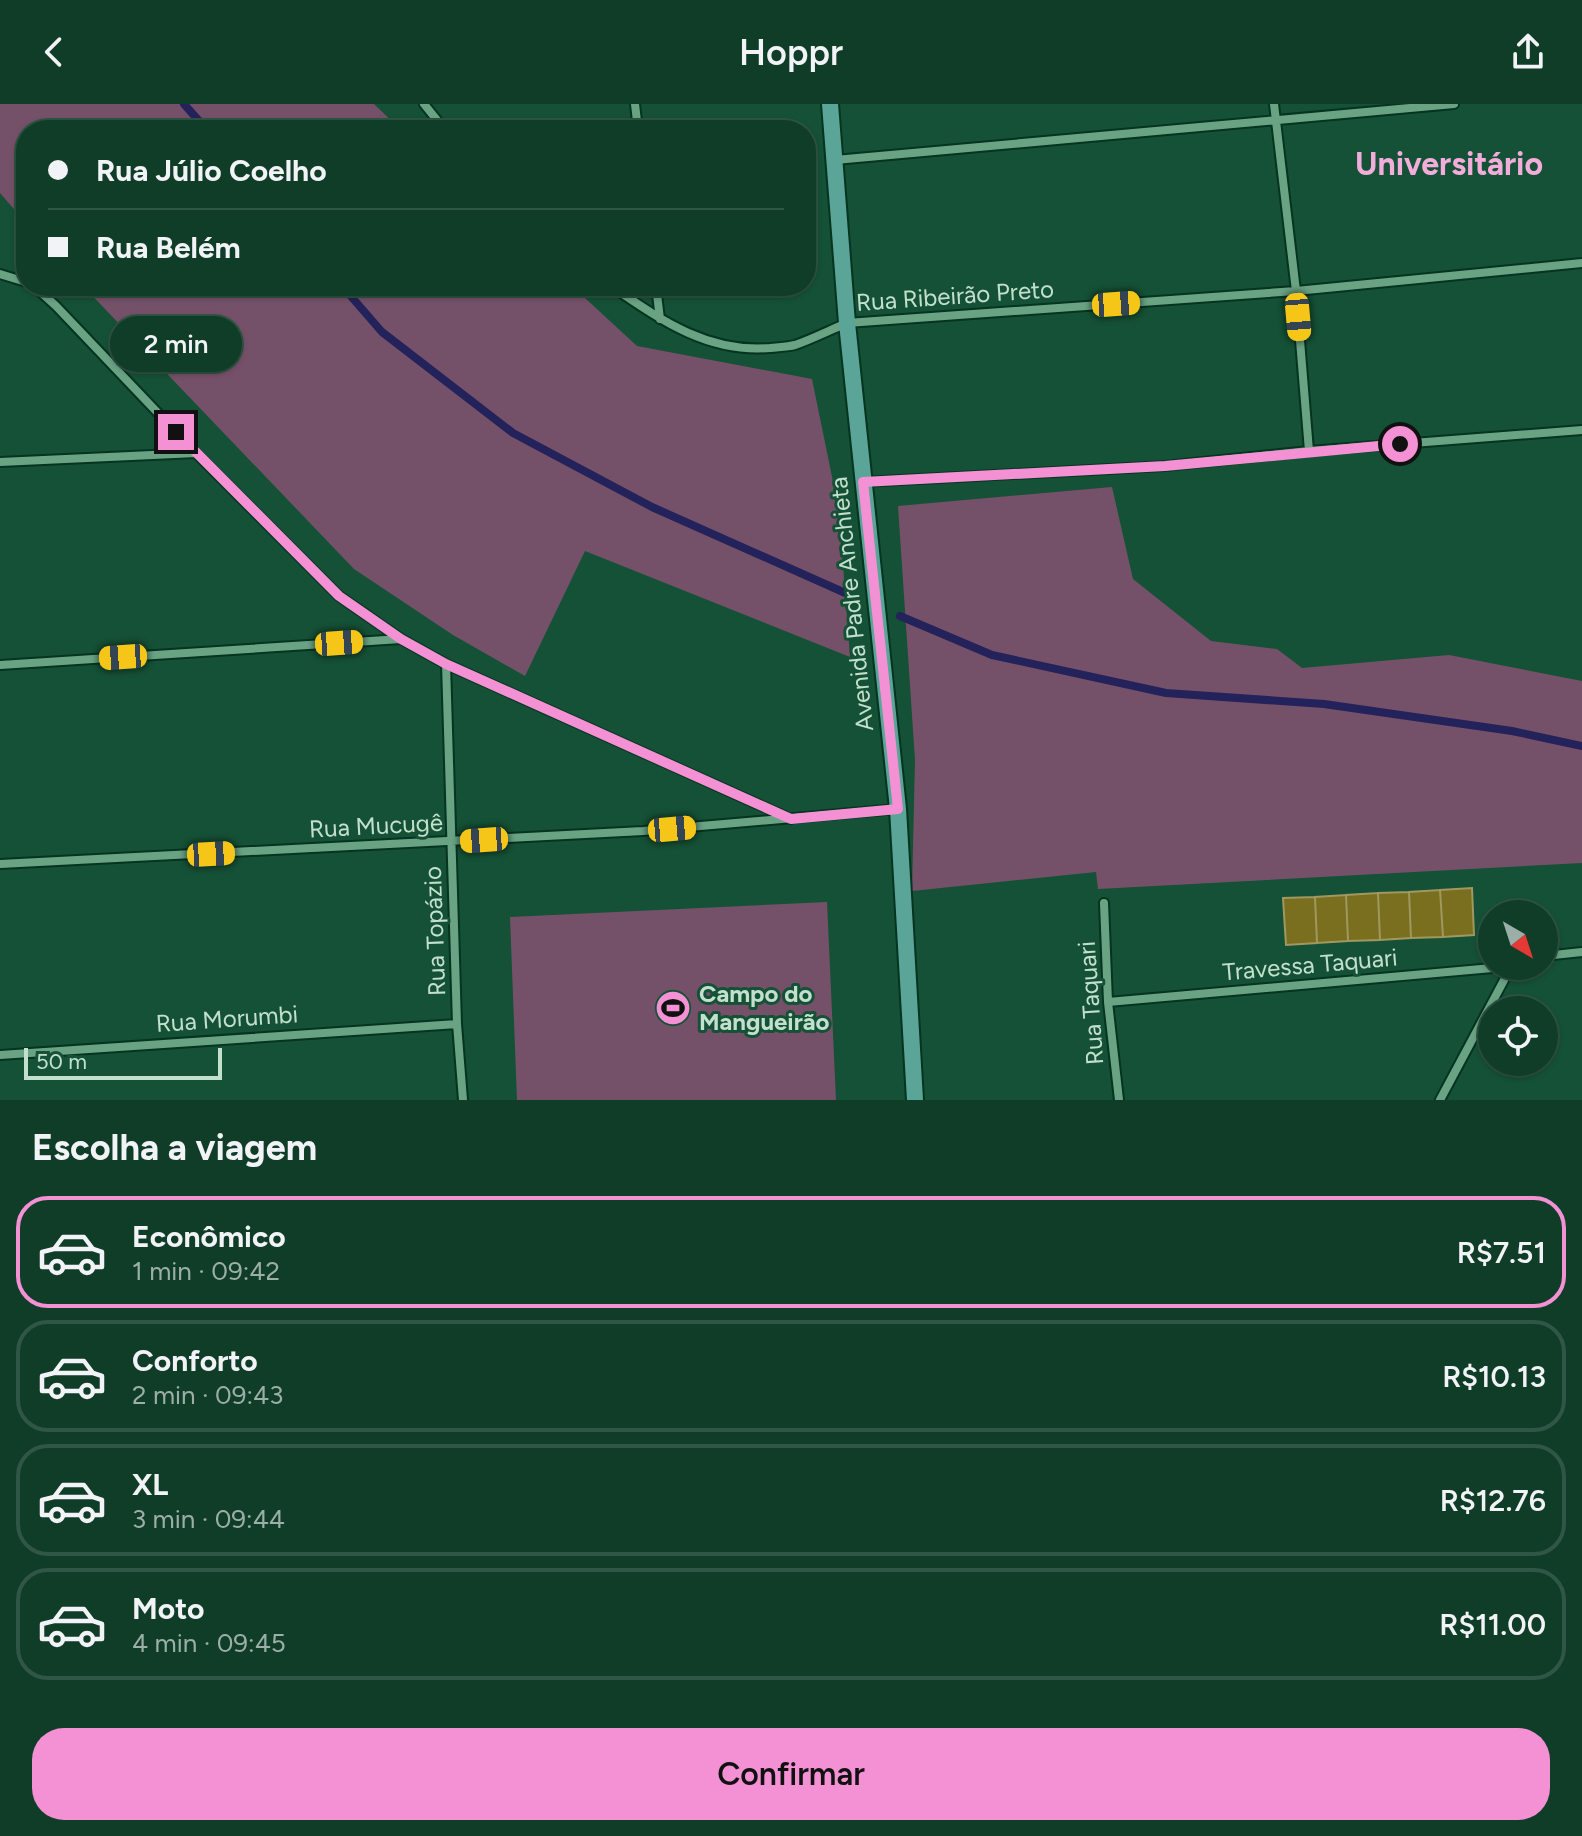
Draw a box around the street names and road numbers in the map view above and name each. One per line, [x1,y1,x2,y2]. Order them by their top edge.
street label: Rua Ribeirão Preto [855,274,1055,317]
street label: Avenida Padre Anchieta [824,475,879,733]
street label: Rua Mucugê [308,808,444,843]
street label: Rua Topázio [418,866,451,996]
street label: Rua Taquari [1072,940,1109,1066]
street label: Travessa Taquari [1221,942,1399,987]
street label: Rua Morumbi [155,999,299,1038]

